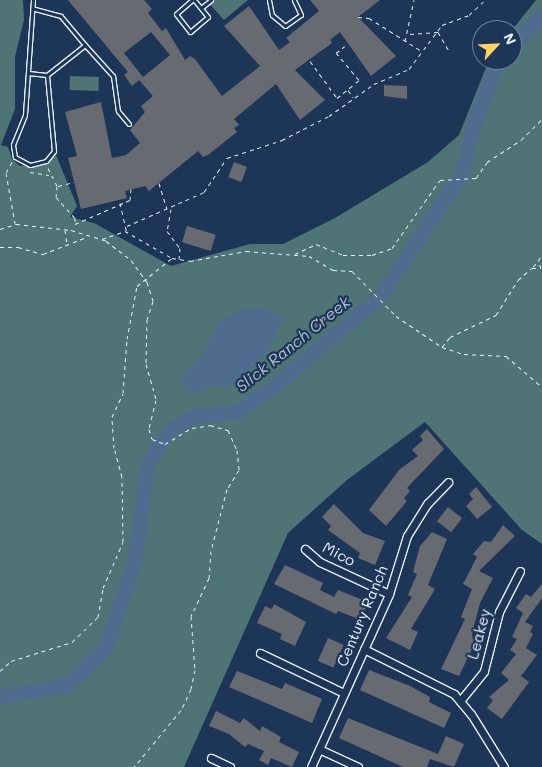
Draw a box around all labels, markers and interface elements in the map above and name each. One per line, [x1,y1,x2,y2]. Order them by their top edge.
north arrow [472,20,522,70]
text: N [499,30,521,48]
water label: Slick Ranch Creek [232,292,354,396]
street label: Mico [320,538,358,570]
street label: Century Ranch [333,563,391,669]
street label: Leakey [464,607,494,661]

